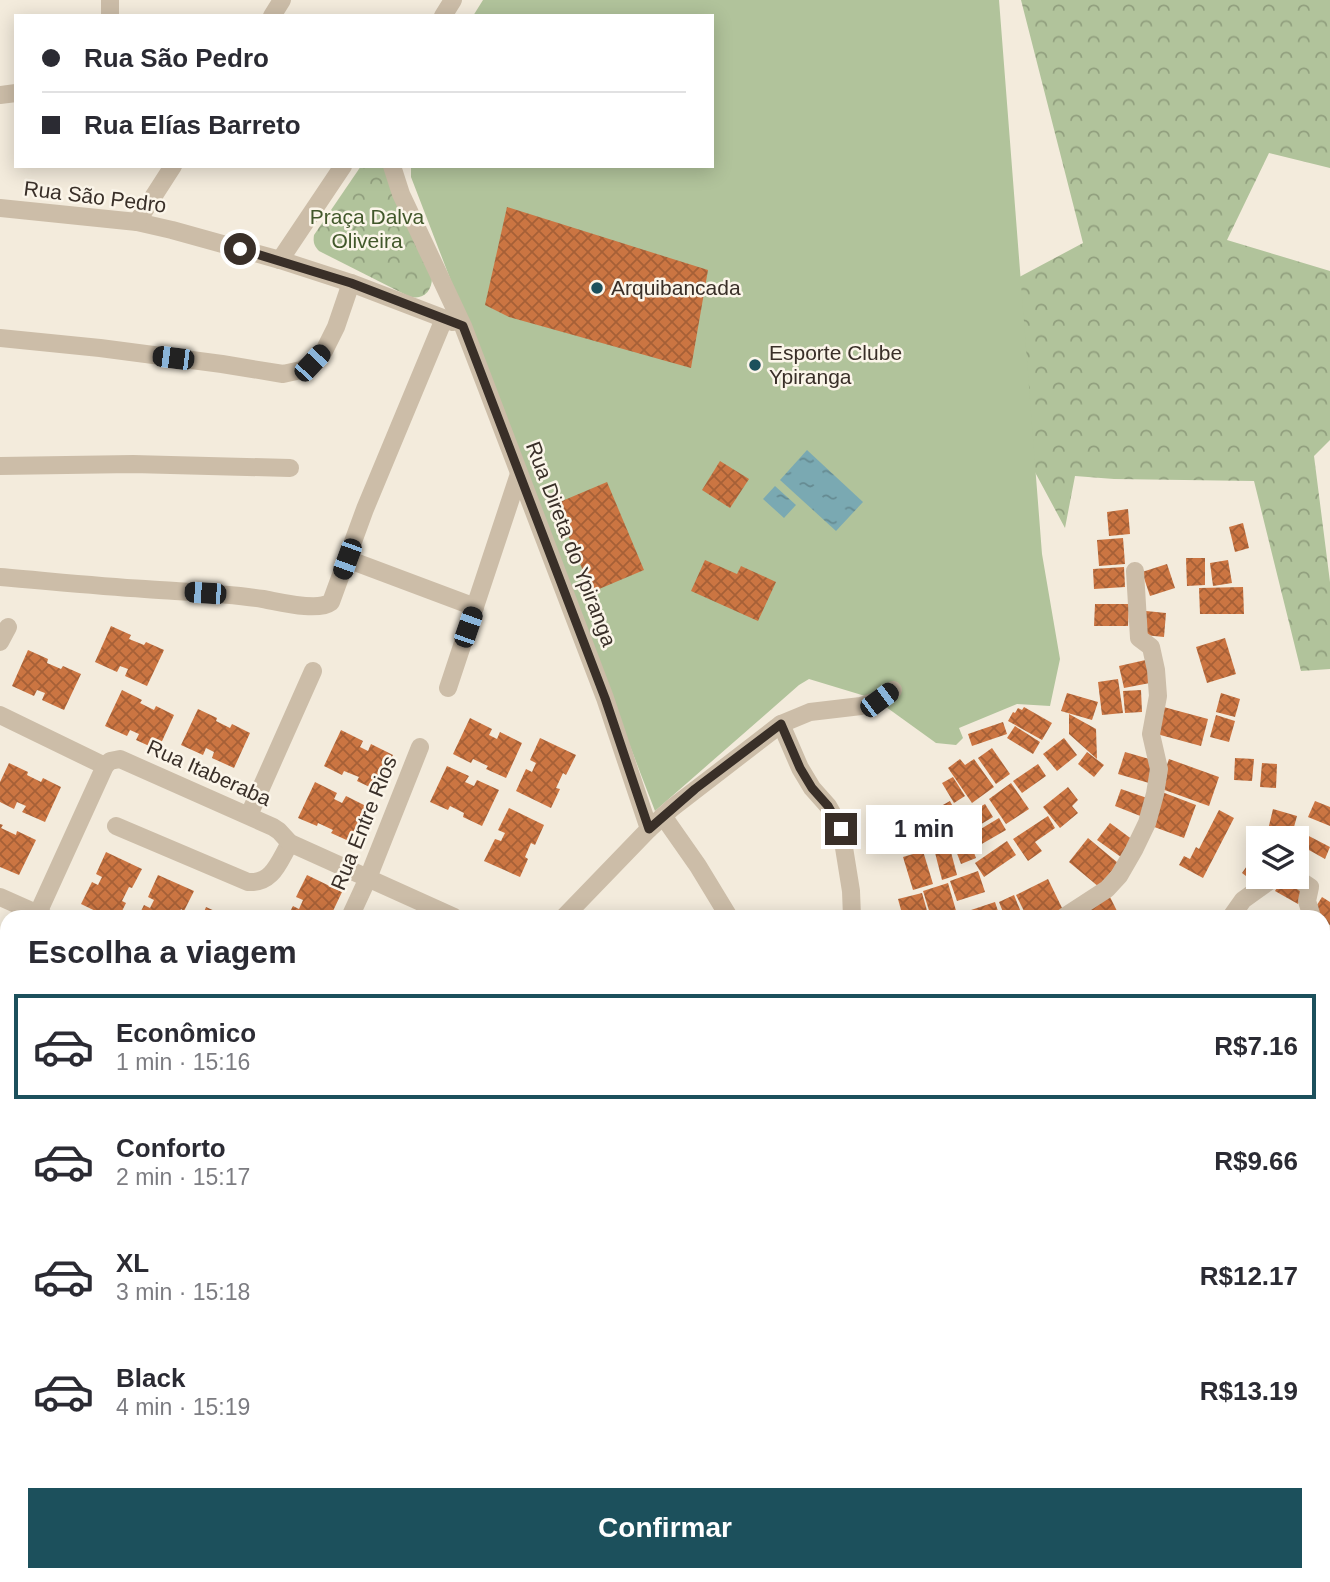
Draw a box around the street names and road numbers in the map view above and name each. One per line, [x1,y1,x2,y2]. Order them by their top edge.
street label: Rua São Pedro [22,176,168,217]
street label: Rua Direta do Ypiranga [522,438,621,650]
street label: Rua Itaberaba [144,735,275,810]
street label: Rua Entre Rios [326,752,401,893]

